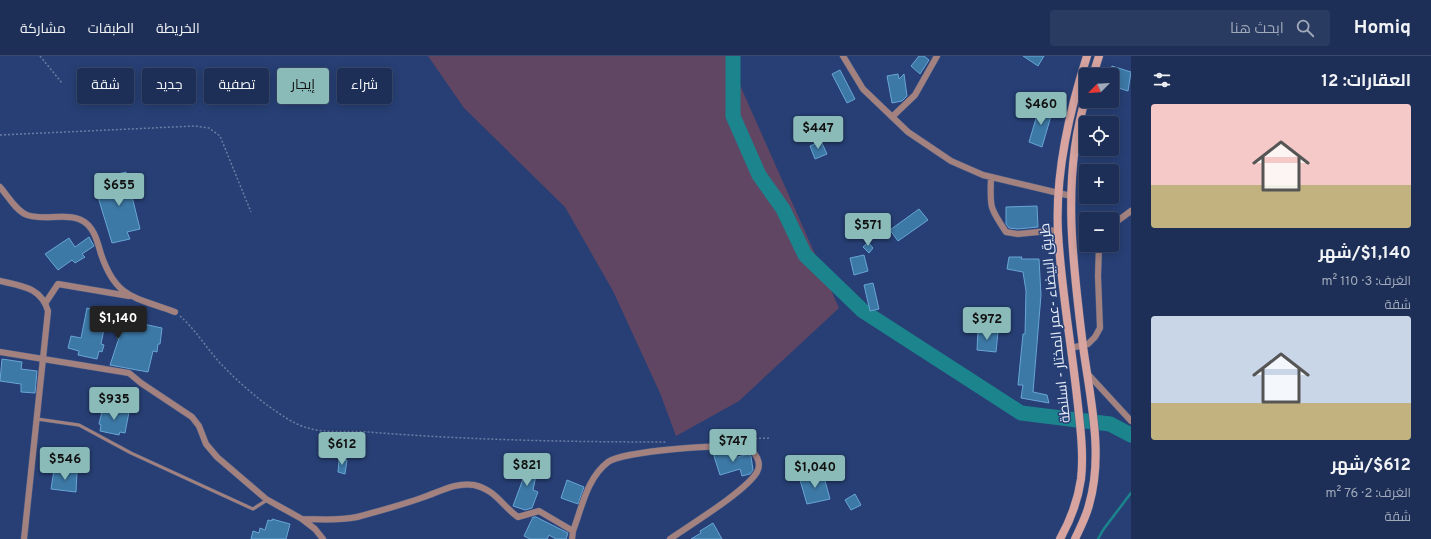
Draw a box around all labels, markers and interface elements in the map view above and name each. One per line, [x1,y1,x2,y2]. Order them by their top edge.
search box [1050,10,1330,46]
text: Homiq [1354,16,1411,40]
icon: search [1294,17,1316,39]
text: ابحث هنا [1230,20,1284,39]
text: مشاركة [20,21,66,38]
text: الطبقات [88,21,134,38]
text: الخريطة [156,21,200,38]
chip: شقة [77,68,134,104]
chip: جديد [142,68,196,104]
chip: تصفية [204,68,269,104]
chip: إيجار [277,68,329,104]
chip: شراء [337,68,392,104]
north arrow [1079,68,1119,108]
map controls [1079,68,1119,252]
icon: filters [1151,69,1173,91]
text: العقارات: 12 [1321,71,1411,93]
pin: $460 [1017,92,1065,126]
text: $460 [1025,97,1057,113]
pin: $447 [794,116,842,150]
button: locate [1079,116,1119,156]
text: $447 [802,121,834,137]
icon: home [1245,130,1317,202]
button: + [1079,164,1119,204]
pin: $655 [95,173,143,207]
text: $655 [103,178,135,194]
button: − [1079,212,1119,252]
pin: $571 [844,213,892,247]
text: $571 [854,218,882,234]
street label: طريق البيضاء -عمر المختار - اسلنطة [1037,222,1075,424]
text: $1,140/شهر [1318,243,1411,265]
text: الغرف: 3 · 110 m² [1322,274,1411,290]
text: شقة [1384,298,1411,314]
pin: $1,140 [85,306,151,340]
pin: $972 [963,307,1011,341]
text: $1,140 [99,311,137,327]
text: $972 [972,312,1002,328]
icon: home [1245,342,1317,414]
pin: $935 [90,387,138,421]
text: $935 [98,392,130,408]
pin: $747 [709,429,757,463]
pin: $612 [318,432,366,466]
text: $747 [718,434,748,450]
text: $612 [328,437,356,453]
pin: $546 [41,447,89,481]
text: $546 [49,452,81,468]
pin: $821 [503,453,551,487]
pin: $1,040 [782,455,848,489]
text: $612/شهر [1331,455,1411,477]
text: $821 [513,458,541,474]
text: $1,040 [794,460,836,476]
text: الغرف: 2 · 76 m² [1326,486,1411,502]
text: شقة [1384,510,1411,526]

